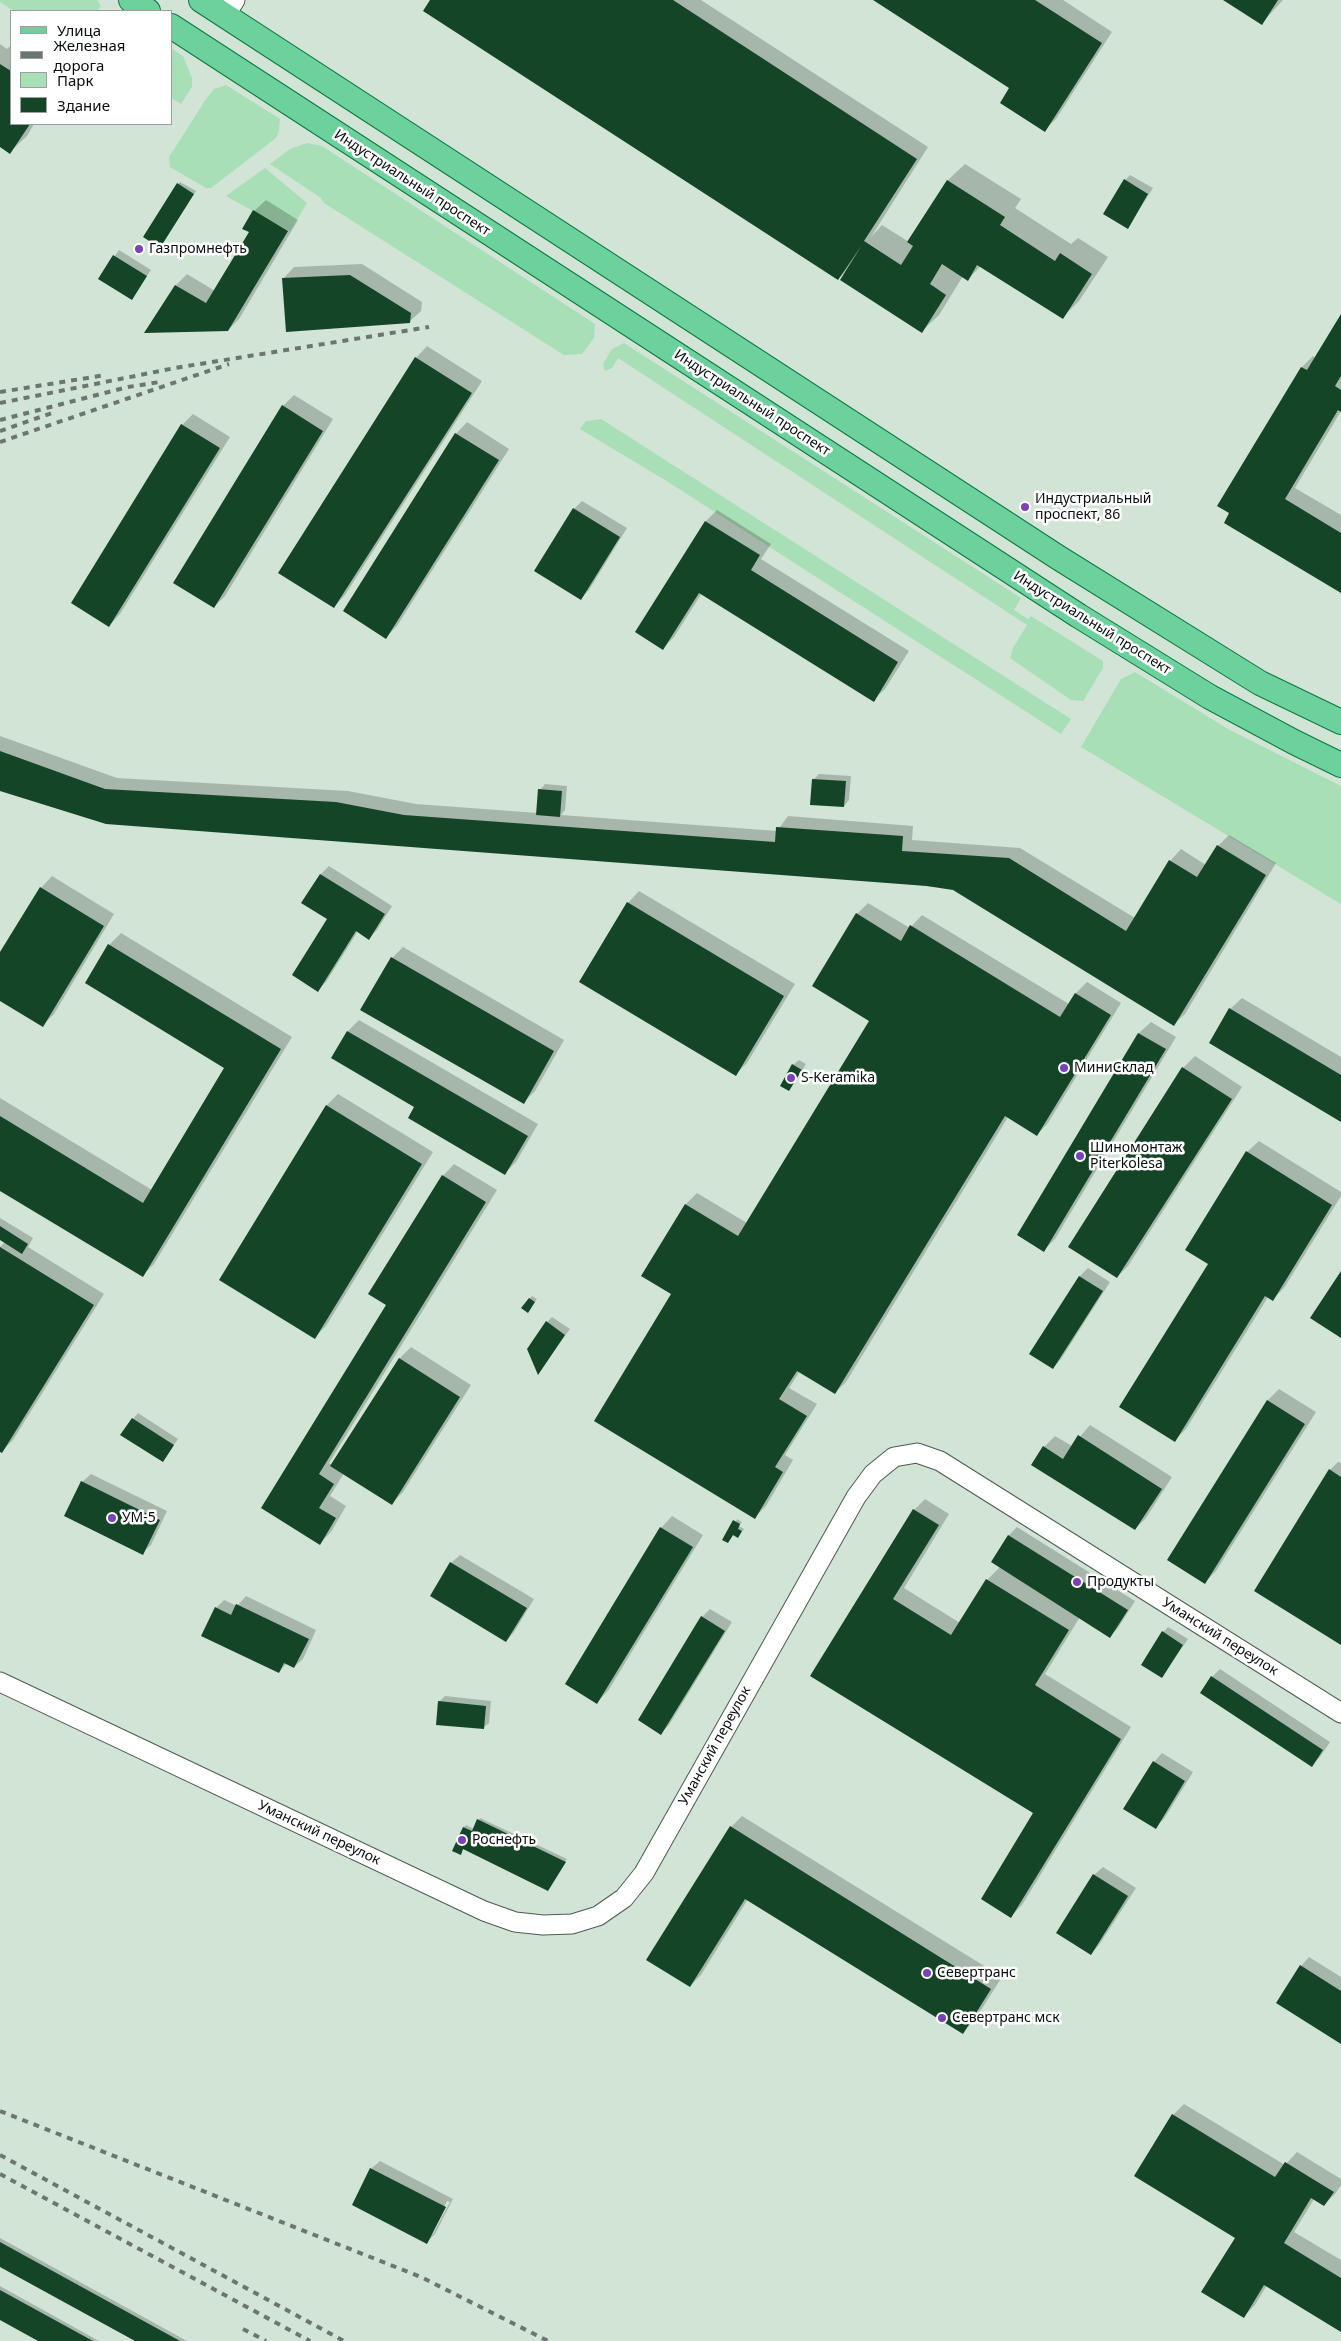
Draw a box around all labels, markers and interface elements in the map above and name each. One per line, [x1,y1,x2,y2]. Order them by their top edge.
legend [10,10,172,125]
text: Улица [57,20,101,40]
text: Железная дорога [53,35,126,75]
text: Парк [57,70,93,90]
text: Здание [57,95,110,115]
street label: Индустриальный проспект [331,126,493,240]
place label: Газпромнефть [149,241,247,257]
marker: Газпромнефть [133,243,145,255]
street label: Индустриальный проспект [671,346,833,460]
place label: Индустриальный проспект, 86 [1035,491,1152,524]
marker: Индустриальный проспект, 86 [1019,501,1031,513]
street label: Индустриальный проспект [1010,568,1174,678]
place label: МиниСклад [1074,1060,1154,1076]
marker: МиниСклад [1058,1062,1070,1074]
place label: S-Keramika [801,1070,875,1086]
marker: S-Keramika [785,1072,797,1084]
place label: Шиномонтаж Piterkolesa [1090,1140,1182,1172]
marker: Шиномонтаж Piterkolesa [1074,1150,1086,1162]
place label: УМ-5 [122,1510,156,1526]
marker: УМ-5 [106,1512,118,1524]
place label: Продукты [1087,1574,1154,1590]
marker: Продукты [1071,1576,1083,1588]
street label: Уманский переулок [1159,1595,1281,1679]
street label: Уманский переулок [675,1684,755,1808]
street label: Уманский переулок [255,1797,383,1869]
place label: Роснефть [472,1832,536,1848]
marker: Роснефть [456,1834,468,1846]
place label: Севертранс [937,1965,1016,1981]
marker: Севертранс [921,1967,933,1979]
place label: Севертранс мск [952,2010,1060,2026]
marker: Севертранс мск [936,2012,948,2024]

